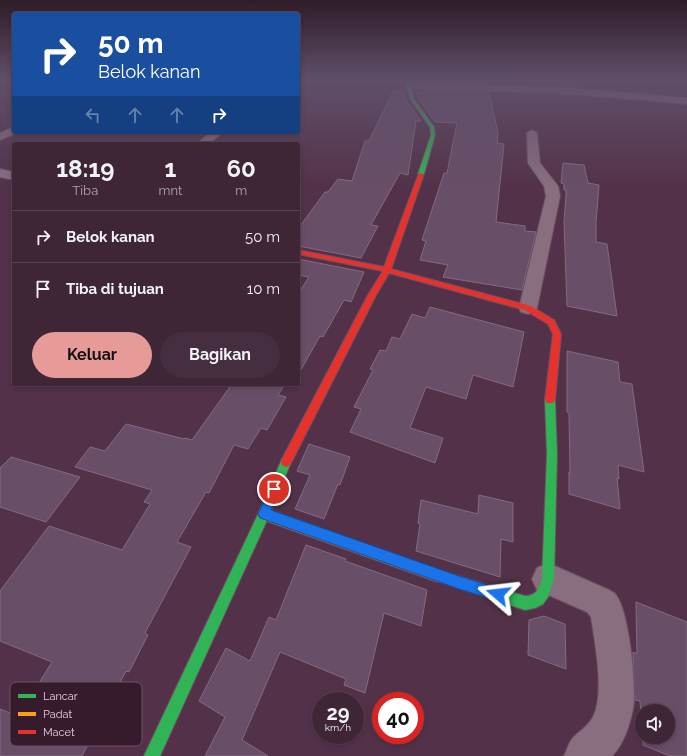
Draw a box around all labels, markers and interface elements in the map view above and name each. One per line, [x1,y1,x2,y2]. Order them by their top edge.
text: 50 m [98,27,164,60]
icon: right [32,28,84,80]
text: Belok kanan [98,61,200,82]
icon: left [82,104,104,126]
icon: ahead [124,104,146,126]
icon: ahead [166,104,188,126]
icon: right [208,104,230,126]
text: 18:19 [56,154,114,183]
text: 1 [165,154,176,183]
text: 60 [227,154,256,183]
text: Tiba [72,183,98,198]
text: mnt [159,183,182,198]
text: m [235,183,247,198]
icon: right [32,226,54,248]
text: Belok kanan [66,228,155,246]
text: 50 m [245,228,280,246]
icon: arrive [32,278,54,300]
text: Tiba di tujuan [66,280,164,298]
text: 10 m [247,280,280,298]
button: Keluar [32,332,152,378]
button: Bagikan [160,332,280,378]
pin [257,472,291,506]
icon: arrive [263,478,285,500]
position arrow [477,573,519,615]
legend [10,682,142,746]
text: Lancar [43,690,78,703]
speed limit sign: 40 [372,692,424,744]
text: 29 [326,701,350,725]
map controls [635,704,675,744]
button: sound [635,704,675,744]
text: Padat [43,708,73,721]
text: km/h [325,722,351,733]
text: Macet [43,726,75,739]

